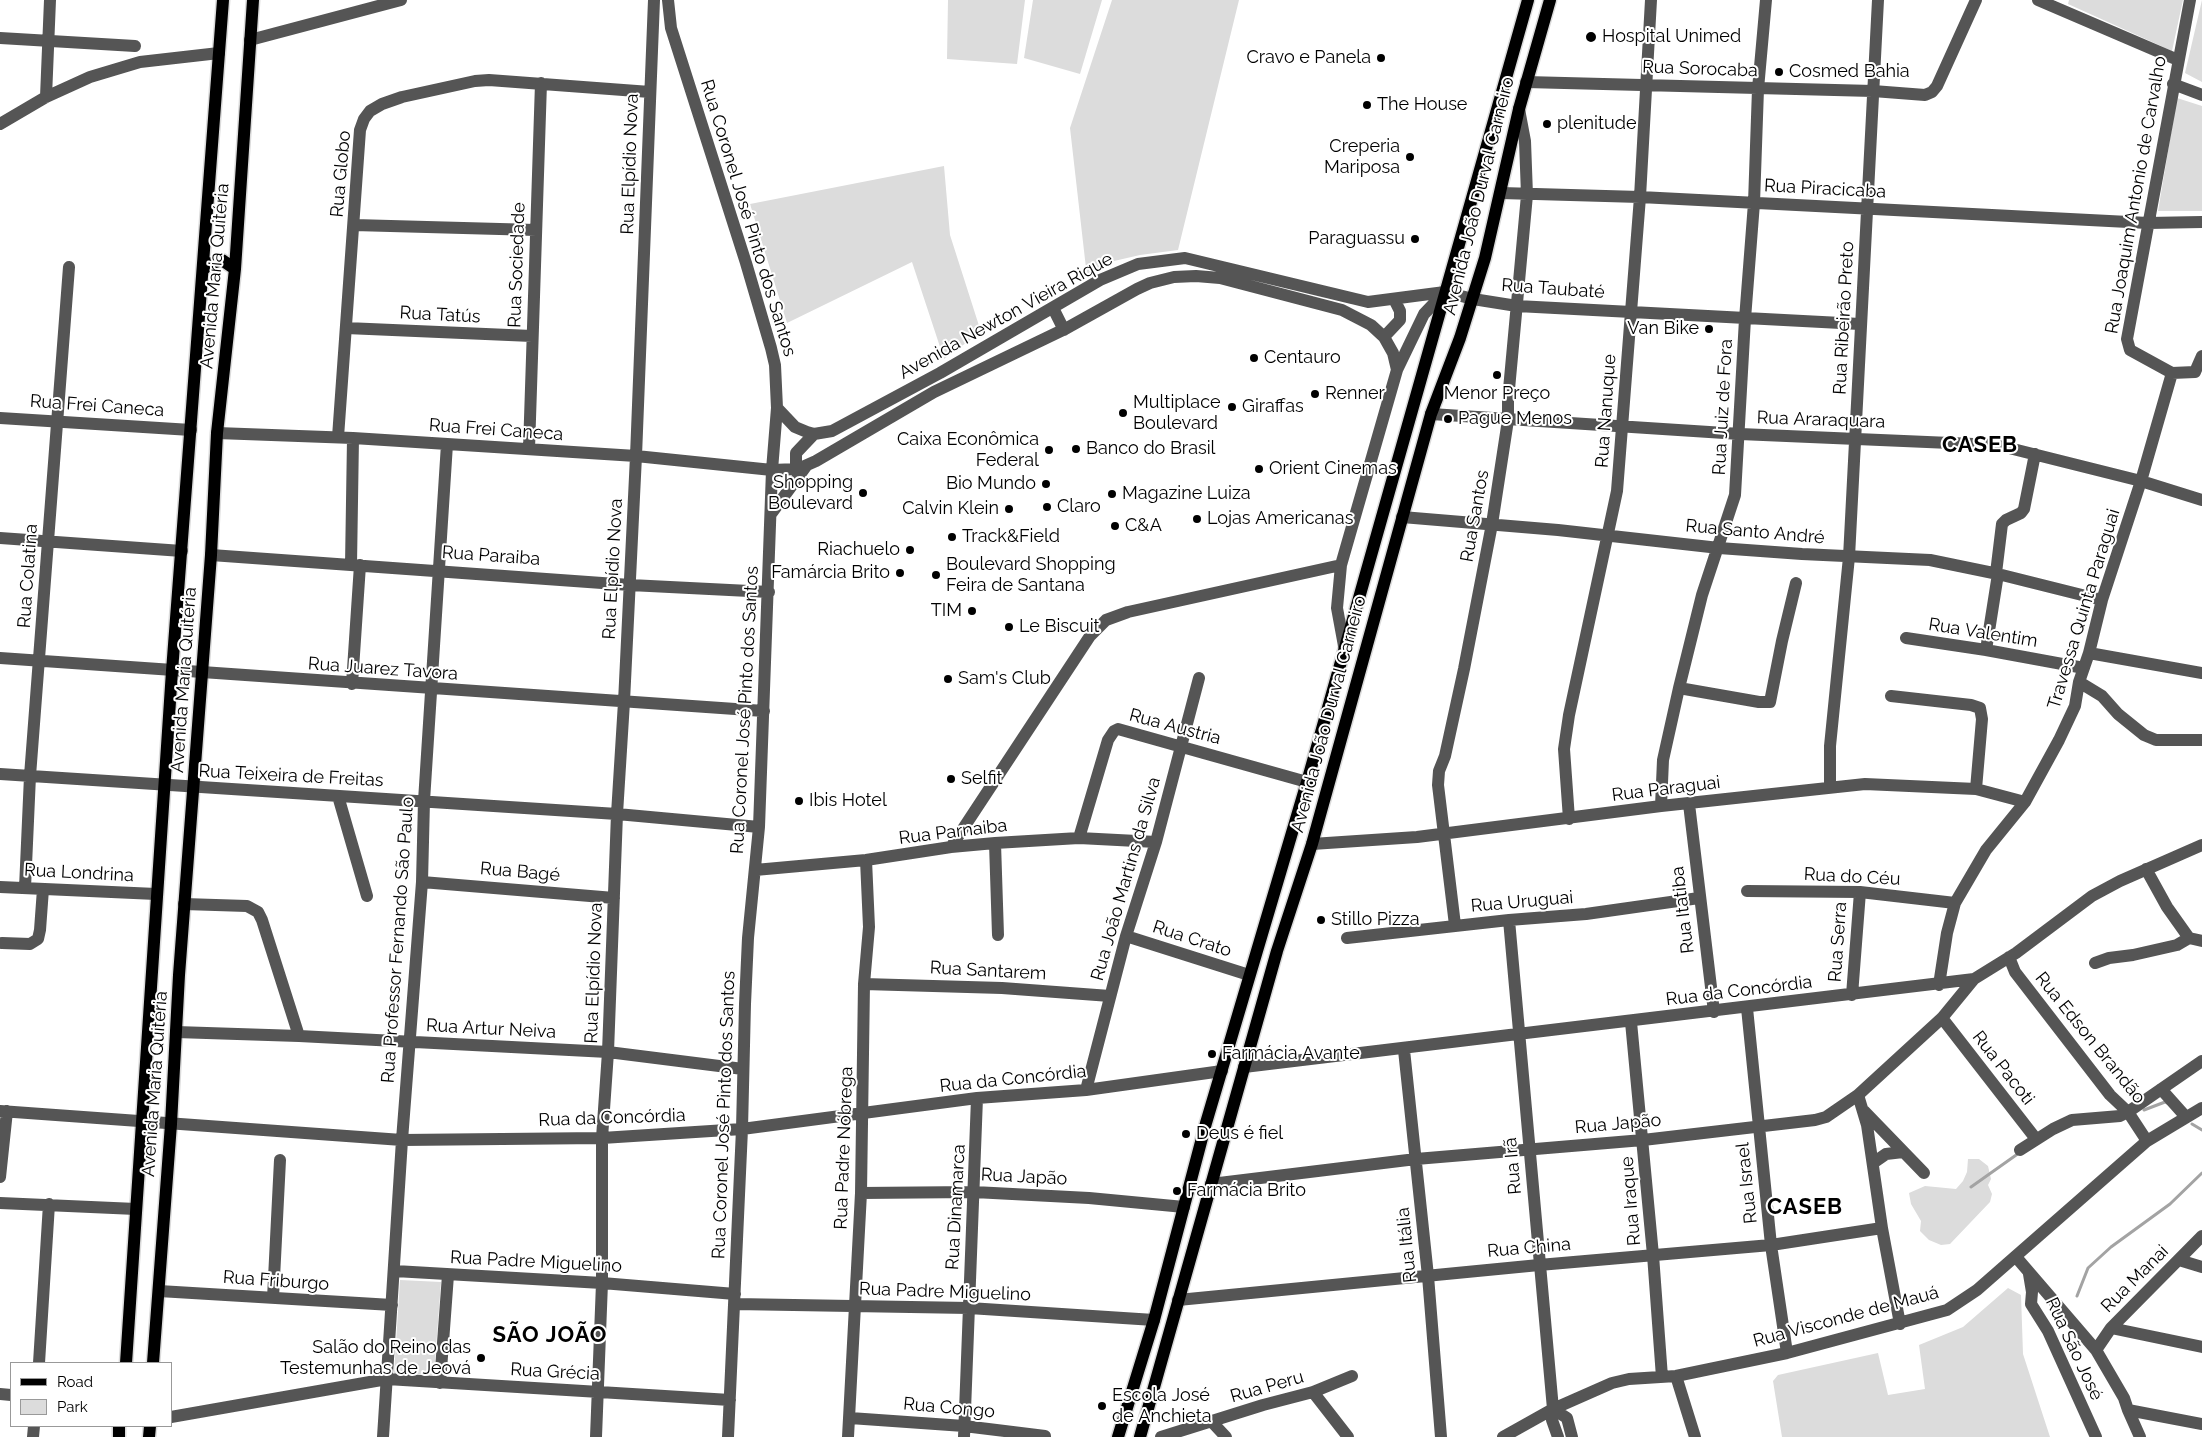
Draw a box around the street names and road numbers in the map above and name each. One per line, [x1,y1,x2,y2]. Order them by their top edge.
street label: Rua Joaquim Antonio de Carvalho [2101,54,2171,336]
street label: Rua Sorocaba [1642,56,1758,82]
street label: Avenida João Durval Carneiro [1439,75,1519,317]
street label: Rua Coronel José Pinto dos Santos [696,77,800,359]
street label: Rua Elpídio Nova [617,93,643,235]
street label: Rua Globo [326,130,356,218]
street label: Rua Piracicaba [1763,175,1887,203]
street label: Avenida Maria Quitéria [196,182,234,370]
street label: Rua Sociedade [504,202,530,328]
street label: Rua Ribeirão Preto [1829,241,1859,395]
street label: Avenida Newton Vieira Rique [895,248,1117,384]
street label: Rua Taubaté [1501,275,1605,303]
street label: Rua Tatús [399,302,481,328]
street label: Rua Juiz de Fora [1709,338,1737,476]
street label: Rua Nanuque [1591,353,1621,469]
street label: Rua Frei Caneca [29,391,165,421]
street label: Rua Araraquara [1756,407,1886,433]
street label: Rua Frei Caneca [428,415,564,445]
street label: Rua Santos [1456,468,1494,564]
street label: Rua Elpídio Nova [599,498,627,640]
street label: Travessa Quinta Paraguai [2043,506,2125,712]
street label: Rua Santo André [1685,515,1825,549]
street label: Rua Colatina [14,523,42,629]
street label: Rua Paraiba [441,542,541,570]
street label: Rua Coronel José Pinto dos Santos [727,565,763,855]
street label: Avenida Maria Quitéria [167,586,201,774]
street label: Avenida João Durval Carneiro [1287,593,1371,835]
street label: Rua Valentim [1927,614,2039,652]
street label: Rua Juarez Tavora [307,653,459,685]
street label: Rua Austria [1127,704,1223,750]
street label: Rua Teixeira de Freitas [198,760,384,792]
street label: Rua Paraguai [1610,772,1722,806]
street label: Rua João Martins da Silva [1087,775,1165,983]
street label: Rua Professor Fernando São Paulo [377,796,419,1084]
street label: Rua Parnaiba [898,815,1008,849]
street label: Rua Bagé [479,858,561,886]
street label: Rua Londrina [24,859,134,887]
street label: Rua do Céu [1803,864,1901,890]
street label: Rua Itatiba [1667,865,1699,955]
street label: Rua Uruguai [1470,887,1574,917]
street label: Rua Serra [1824,901,1852,983]
street label: Rua Elpídio Nova [581,902,607,1044]
street label: Rua Crato [1150,916,1234,962]
street label: Rua Santarem [929,957,1047,985]
street label: Rua Edson Brandão [2030,968,2150,1108]
street label: Rua Coronel José Pinto dos Santos [708,971,740,1259]
street label: Rua da Concórdia [1665,971,1813,1011]
street label: Avenida Maria Quitéria [138,990,172,1178]
street label: Rua Artur Neiva [425,1015,557,1043]
street label: Rua Pacoti [1967,1027,2039,1109]
street label: Rua da Concórdia [939,1061,1087,1097]
street label: Rua Padre Nóbrega [830,1066,858,1230]
street label: Rua da Concórdia [538,1105,686,1131]
street label: Rua Japão [1574,1109,1662,1139]
street label: Rua Irã [1500,1137,1526,1195]
street label: Rua Israel [1732,1141,1762,1225]
street label: Rua Dinamarca [942,1144,970,1270]
street label: Rua Iraque [1616,1155,1646,1247]
street label: Rua Japão [980,1164,1068,1190]
street label: Rua Itália [1392,1206,1422,1284]
street label: Rua China [1486,1234,1572,1262]
street label: Rua Manai [2097,1241,2173,1317]
street label: Rua Padre Miguelino [449,1247,623,1277]
street label: Rua Friburgo [222,1267,330,1295]
street label: Rua Padre Miguelino [859,1278,1031,1306]
street label: Rua Visconde de Mauá [1751,1282,1941,1352]
street label: Rua São José [2041,1294,2107,1404]
street label: Rua Grécia [510,1359,600,1385]
street label: Rua Peru [1228,1366,1306,1408]
street label: Rua Congo [902,1393,996,1423]

